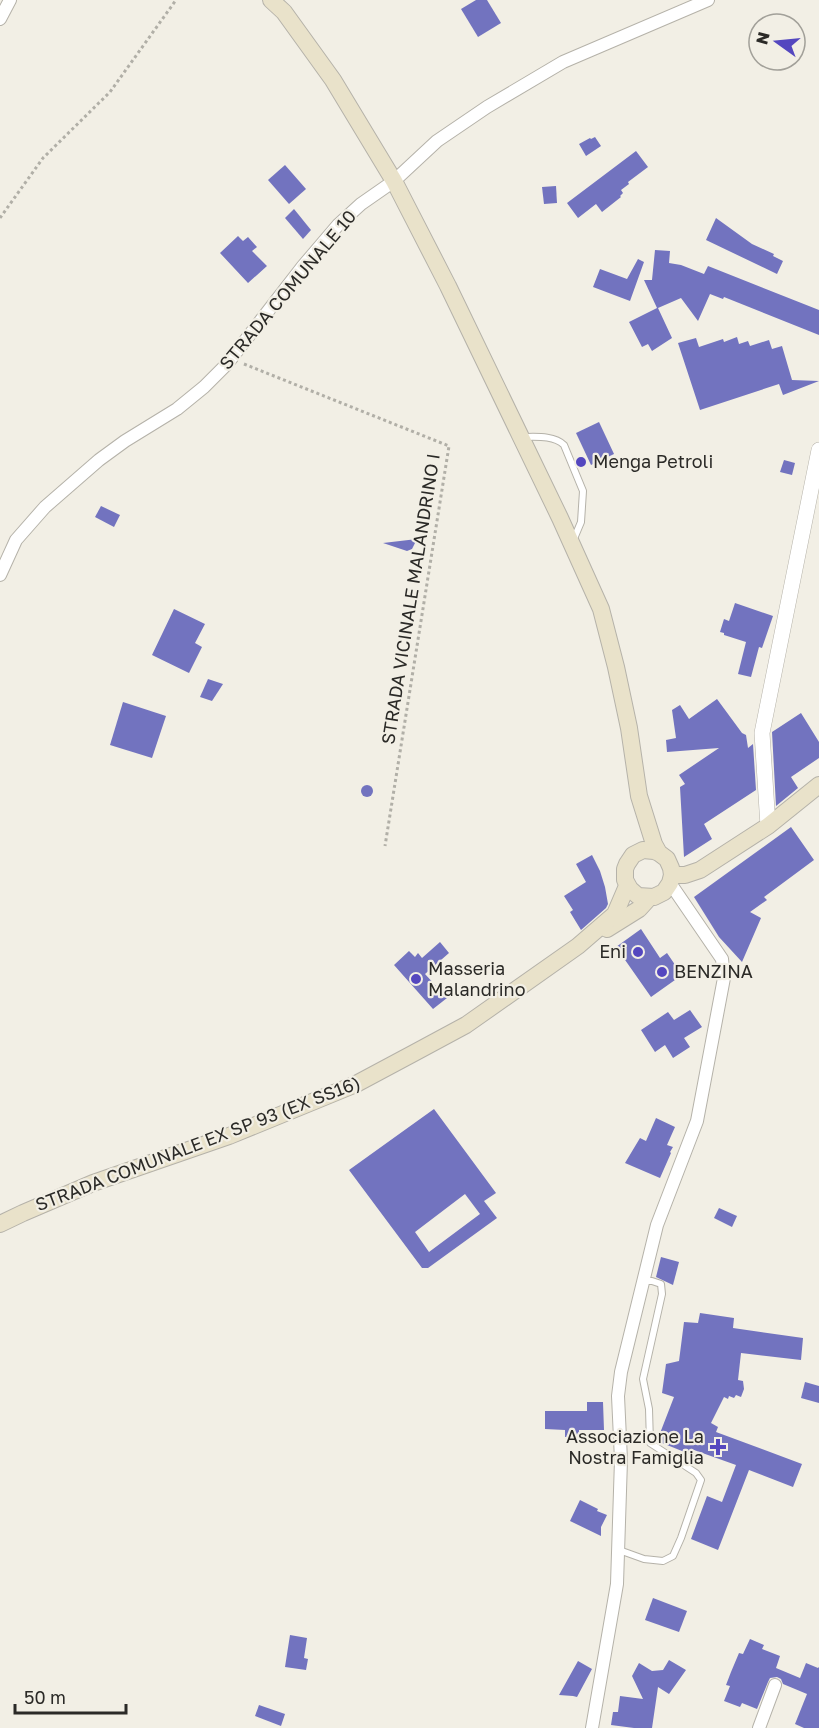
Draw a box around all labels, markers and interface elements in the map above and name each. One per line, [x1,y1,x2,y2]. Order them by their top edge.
north arrow [747,12,807,72]
text: N [751,30,774,47]
street label: STRADA COMUNALE 10 [214,205,360,373]
place label: Menga Petroli [593,450,713,472]
street label: STRADA VICINALE MALANDRINO I [376,452,444,746]
marker: Menga Petroli [574,455,588,469]
place label: Eni [599,940,626,962]
marker: Eni [631,945,645,959]
place label: Masseria Malandrino [428,957,525,1000]
place label: BENZINA [674,960,753,982]
marker: BENZINA [655,965,669,979]
marker: Masseria Malandrino [409,972,423,986]
street label: STRADA COMUNALE EX SP 93 (EX SS16) [32,1071,363,1215]
place label: Associazione La Nostra Famiglia [566,1425,704,1468]
marker: Associazione La Nostra Famiglia [709,1438,727,1456]
scale bar [15,1677,126,1715]
text: 50 m [24,1686,66,1708]

